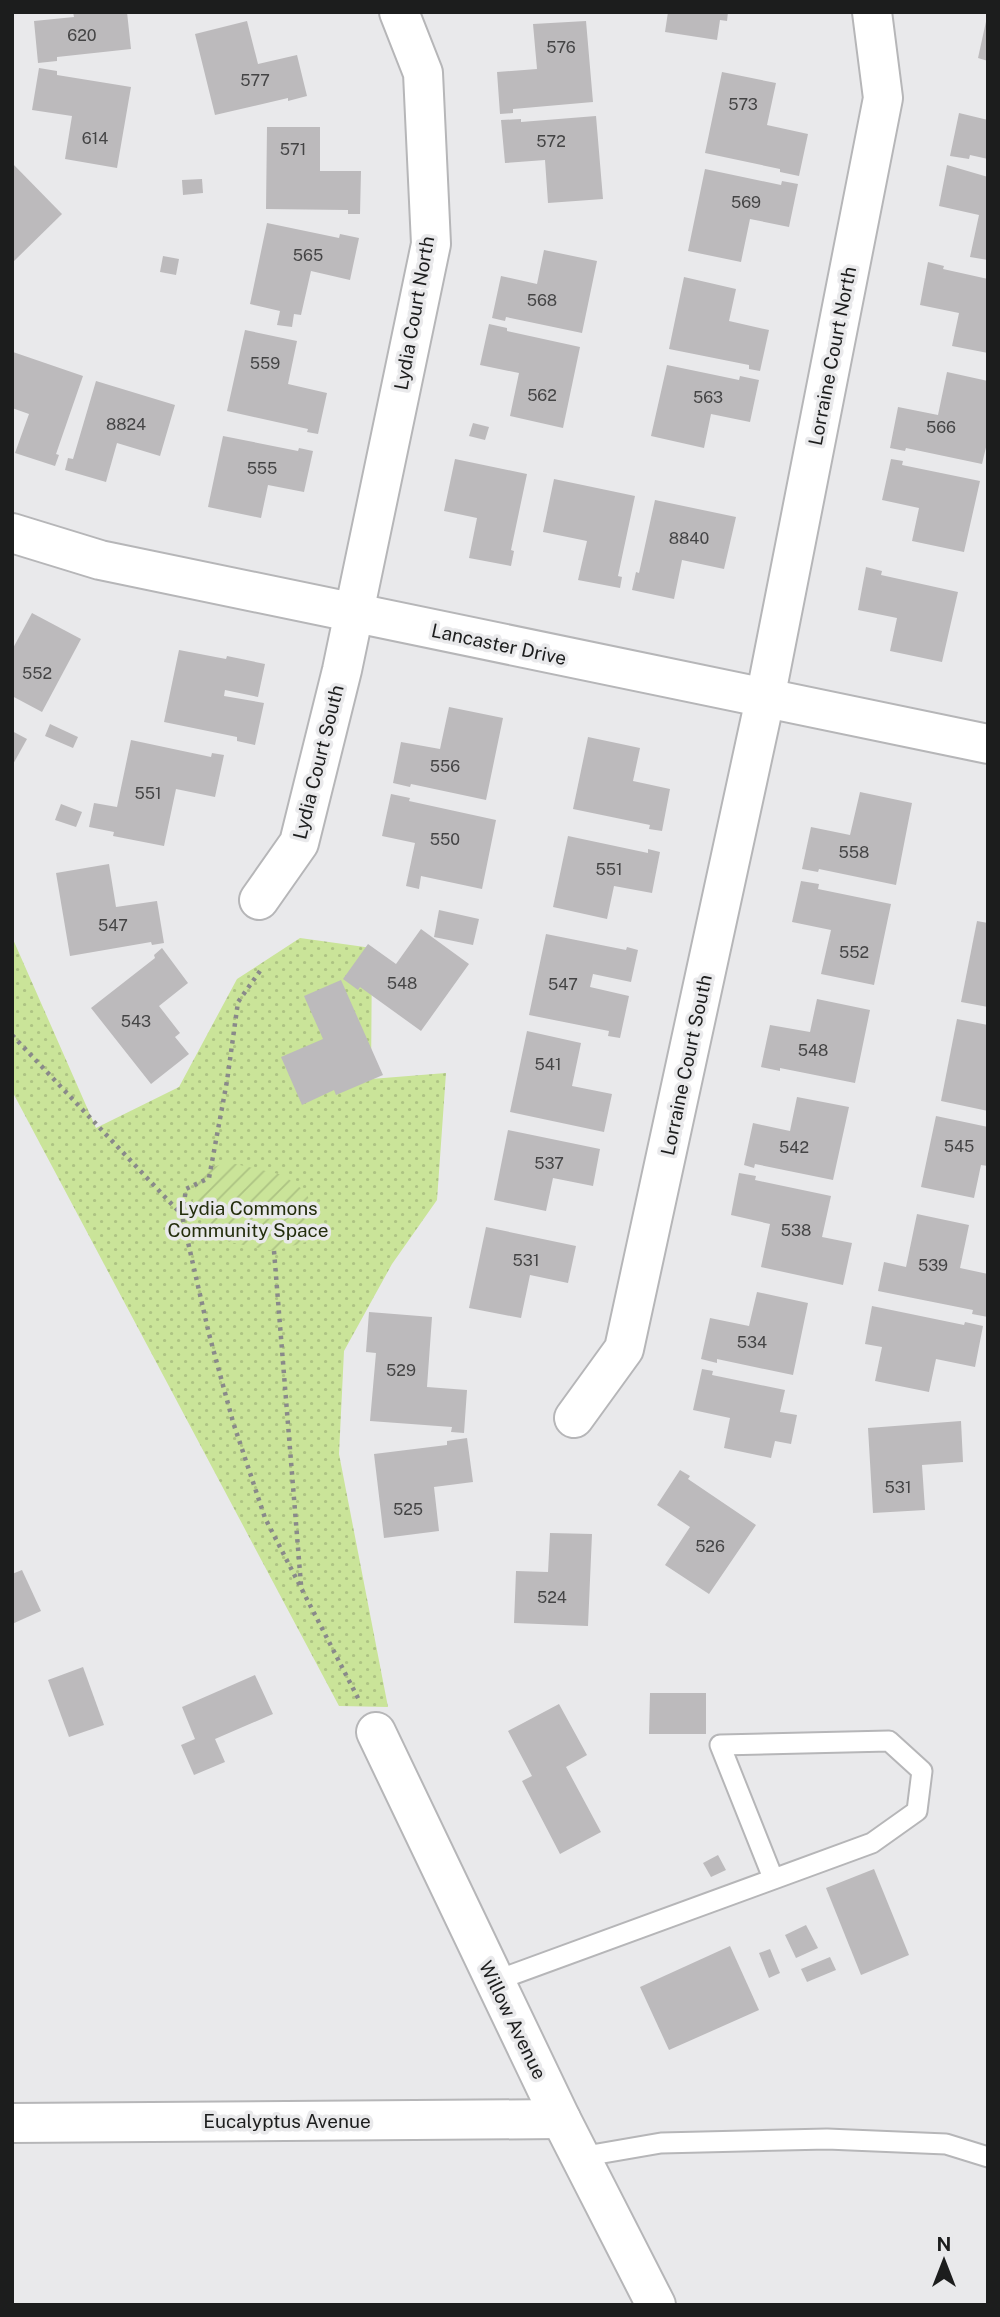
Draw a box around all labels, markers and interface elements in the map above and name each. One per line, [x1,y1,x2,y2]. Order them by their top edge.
house number: 620 [67,26,97,45]
house number: 576 [546,38,576,57]
house number: 577 [240,71,270,90]
house number: 573 [728,95,758,114]
house number: 614 [82,129,108,148]
house number: 572 [536,132,566,151]
house number: 571 [280,140,306,159]
house number: 569 [731,193,761,212]
street label: Lydia Court North [390,234,438,392]
house number: 565 [293,246,323,265]
street label: Lorraine Court North [804,265,860,447]
house number: 568 [527,291,557,310]
house number: 559 [250,354,280,373]
house number: 562 [527,386,557,405]
house number: 563 [693,388,723,407]
house number: 8824 [106,415,146,434]
house number: 566 [926,418,956,437]
house number: 555 [247,459,277,478]
house number: 8840 [669,529,709,548]
street label: Lancaster Drive [429,619,569,669]
house number: 552 [22,664,52,683]
street label: Lydia Court South [288,682,348,842]
house number: 556 [430,757,460,776]
house number: 551 [134,784,162,803]
house number: 550 [430,830,460,849]
house number: 558 [839,843,869,862]
house number: 551 [595,860,623,879]
house number: 547 [98,916,128,935]
house number: 552 [839,943,869,962]
street label: Lorraine Court South [656,973,716,1157]
house number: 548 [387,974,417,993]
house number: 547 [548,975,578,994]
house number: 543 [121,1012,151,1031]
house number: 548 [798,1041,828,1060]
house number: 541 [535,1055,561,1074]
house number: 545 [944,1137,974,1156]
house number: 542 [779,1138,809,1157]
house number: 537 [534,1154,564,1173]
park label: Lydia Commons Community Space [167,1197,329,1241]
house number: 538 [781,1221,811,1240]
house number: 531 [513,1251,539,1270]
house number: 539 [918,1256,948,1275]
house number: 534 [737,1333,767,1352]
house number: 529 [386,1361,416,1380]
house number: 531 [885,1478,911,1497]
house number: 525 [393,1500,423,1519]
house number: 526 [695,1537,725,1556]
house number: 524 [537,1588,567,1607]
street label: Willow Avenue [475,1957,551,2083]
street label: Eucalyptus Avenue [203,2110,371,2132]
north arrow [909,2226,979,2296]
text: N [937,2233,951,2255]

